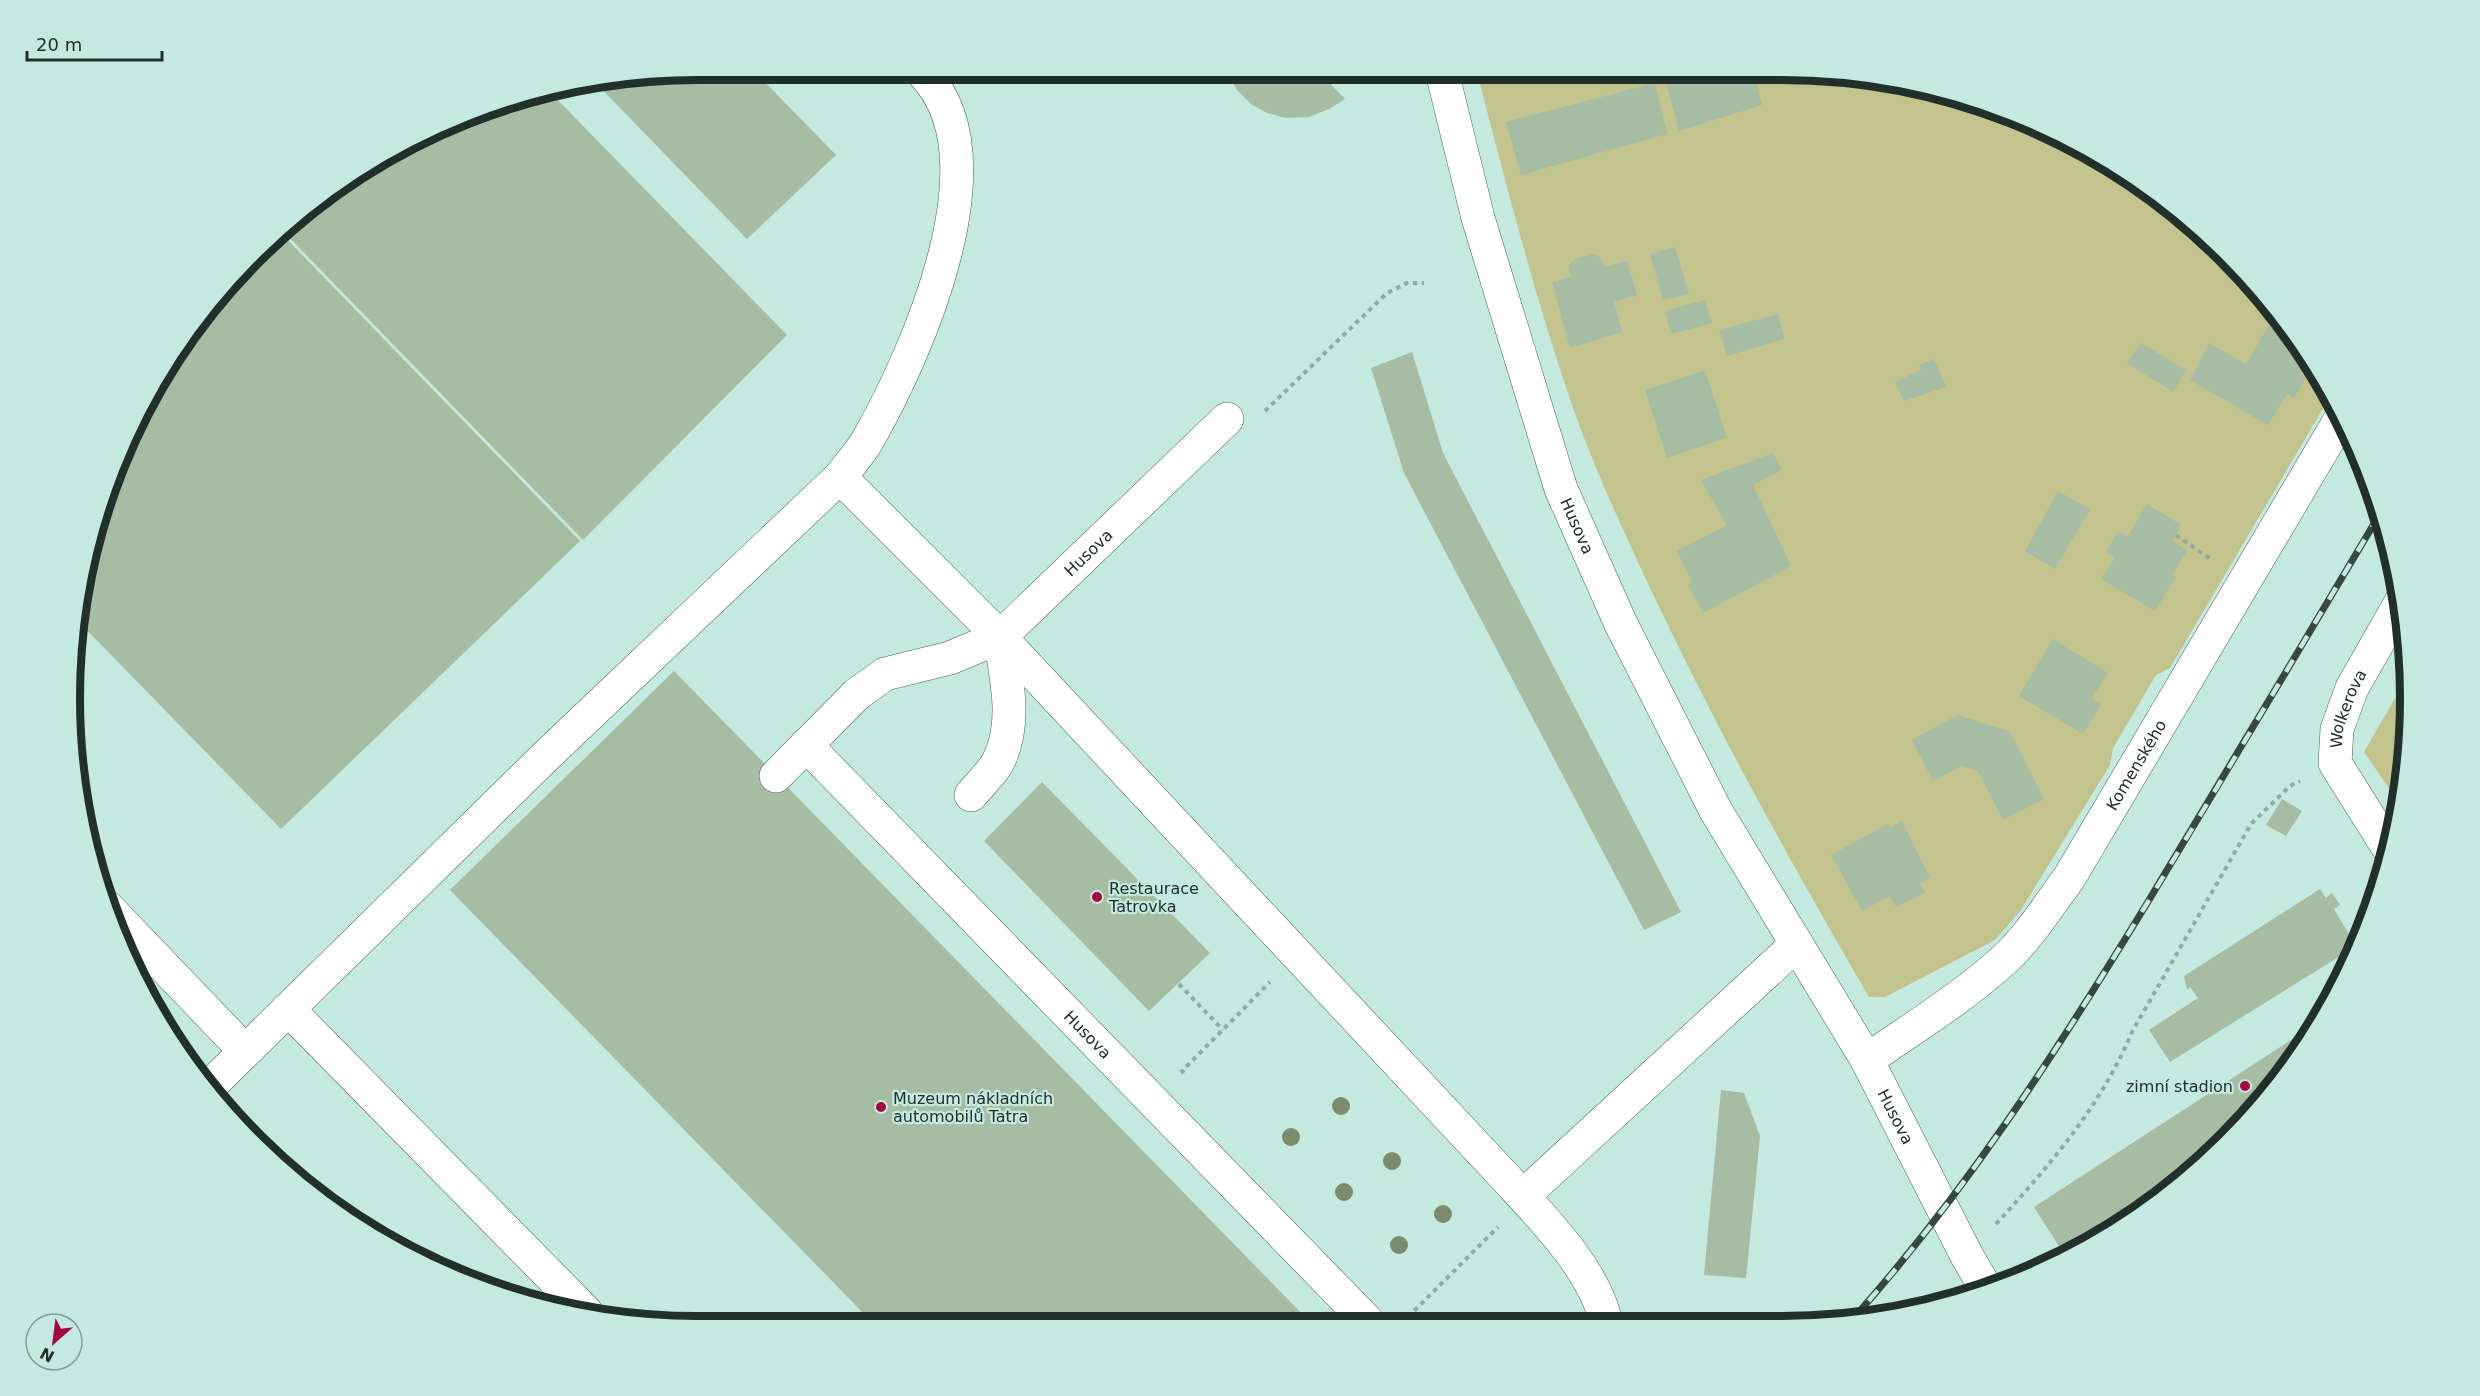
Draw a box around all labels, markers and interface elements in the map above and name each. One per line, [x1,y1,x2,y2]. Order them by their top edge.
scale bar [27,24,162,62]
text: 20 m [36,34,82,55]
street label: Husova [1557,495,1598,557]
street label: Husova [1060,525,1116,580]
street label: Wolkerova [2326,666,2370,749]
street label: Komenského [2102,716,2170,814]
place label: Restaurace Tatrovka [1108,879,1199,916]
marker: Restaurace Tatrovka [1090,890,1104,904]
street label: Husova [1060,1006,1115,1062]
place label: zimní stadion [2126,1077,2233,1096]
marker: zimní stadion [2238,1079,2252,1093]
street label: Husova [1874,1086,1918,1147]
place label: Muzeum nákladních automobilů Tatra [893,1089,1053,1126]
marker: Muzeum nákladních automobilů Tatra [874,1100,888,1114]
north arrow [24,1312,84,1372]
text: N [37,1343,58,1366]

